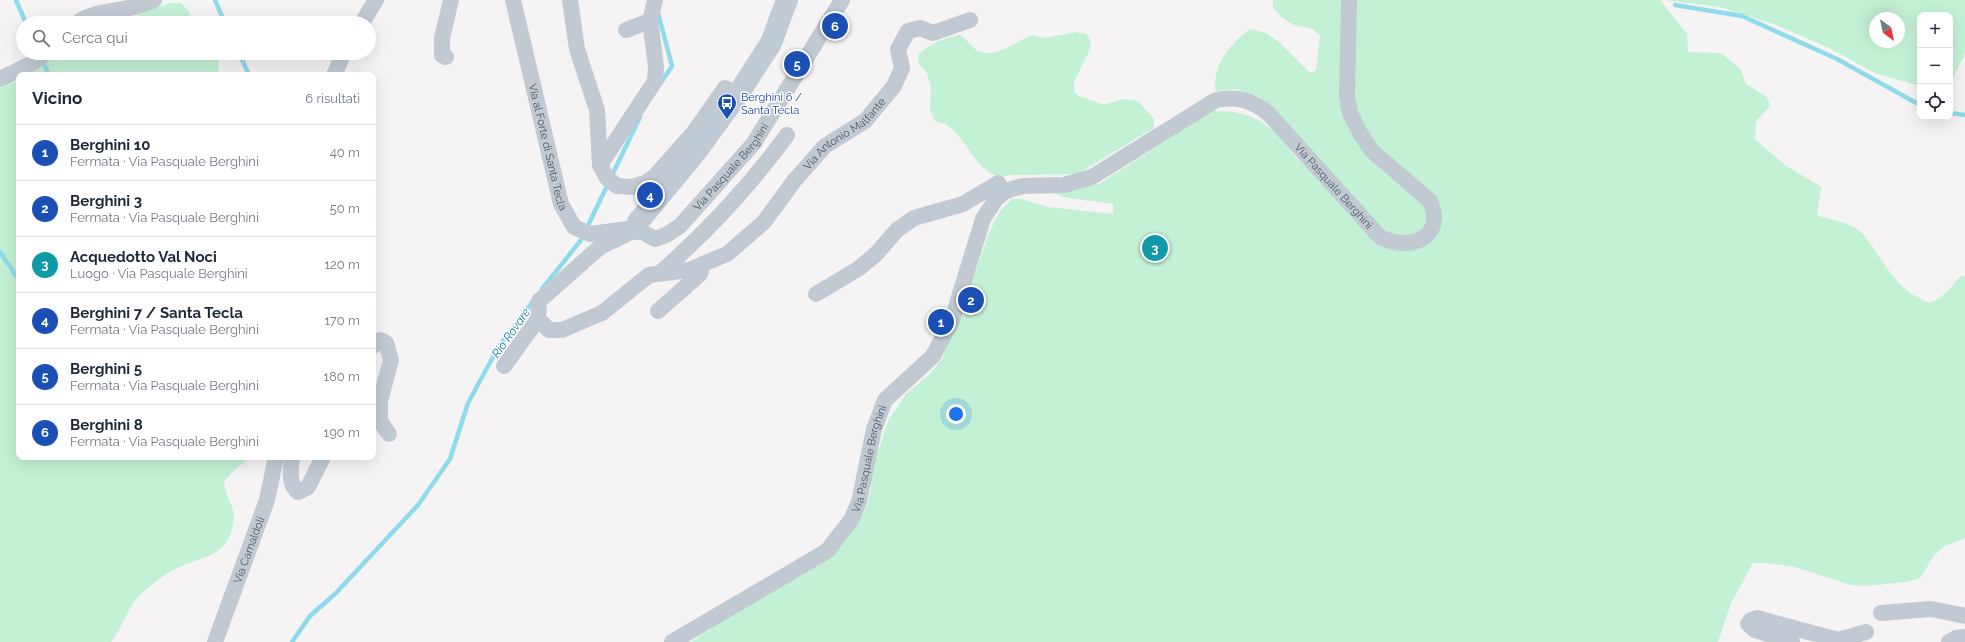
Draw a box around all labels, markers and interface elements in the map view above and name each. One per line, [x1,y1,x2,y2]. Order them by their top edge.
pin: 6 [822,11,848,41]
north arrow [1869,12,1905,48]
map controls [1917,12,1953,120]
button: + [1917,12,1953,48]
search box [16,16,376,60]
icon: search [30,27,52,49]
text: Cerca qui [62,29,128,47]
button: − [1917,48,1953,84]
pin: 5 [784,49,810,79]
street label: Via al Forte di Santa Tecla [526,82,570,213]
button: locate [1917,84,1953,120]
text: Vicino [32,88,82,108]
text: 6 risultati [305,91,360,106]
place label: Berghini 6 / Santa Tecla [741,91,802,117]
bus stop icon: Berghini 6 / Santa Tecla [716,92,738,120]
street label: Via Antonio Malfante [800,95,888,173]
street label: Via Pasquale Berghini [690,121,771,213]
text: Berghini 10 [70,136,150,154]
street label: Via Pasquale Berghini [1292,141,1376,231]
text: 1 [42,145,48,160]
text: 40 m [330,145,360,160]
text: Fermata · Via Pasquale Berghini [70,154,259,169]
pin: 4 [637,180,663,210]
text: Berghini 3 [70,192,142,210]
text: 2 [41,201,49,216]
text: 50 m [330,201,360,216]
text: Fermata · Via Pasquale Berghini [70,210,259,225]
pin: 3 [1142,233,1168,263]
text: Acquedotto Val Noci [70,248,217,266]
text: 3 [41,257,49,272]
text: 120 m [324,257,360,272]
text: Luogo · Via Pasquale Berghini [70,266,248,281]
pin: 2 [958,285,984,315]
text: Berghini 7 / Santa Tecla [70,304,243,322]
water label: Rio Rovare [489,305,533,360]
pin: 1 [928,307,954,337]
text: 4 [41,313,49,328]
text: 170 m [324,313,360,328]
text: Fermata · Via Pasquale Berghini [70,322,259,337]
text: Berghini 5 [70,360,142,378]
text: 5 [41,369,49,384]
text: 180 m [324,369,360,384]
text: Fermata · Via Pasquale Berghini [70,378,259,393]
street label: Via Pasquale Berghini [849,403,889,515]
your location [946,404,966,424]
text: Berghini 8 [70,416,143,434]
text: 6 [41,425,49,440]
text: 190 m [324,425,360,440]
text: Fermata · Via Pasquale Berghini [70,434,259,449]
street label: Via Camaldoli [231,515,267,585]

